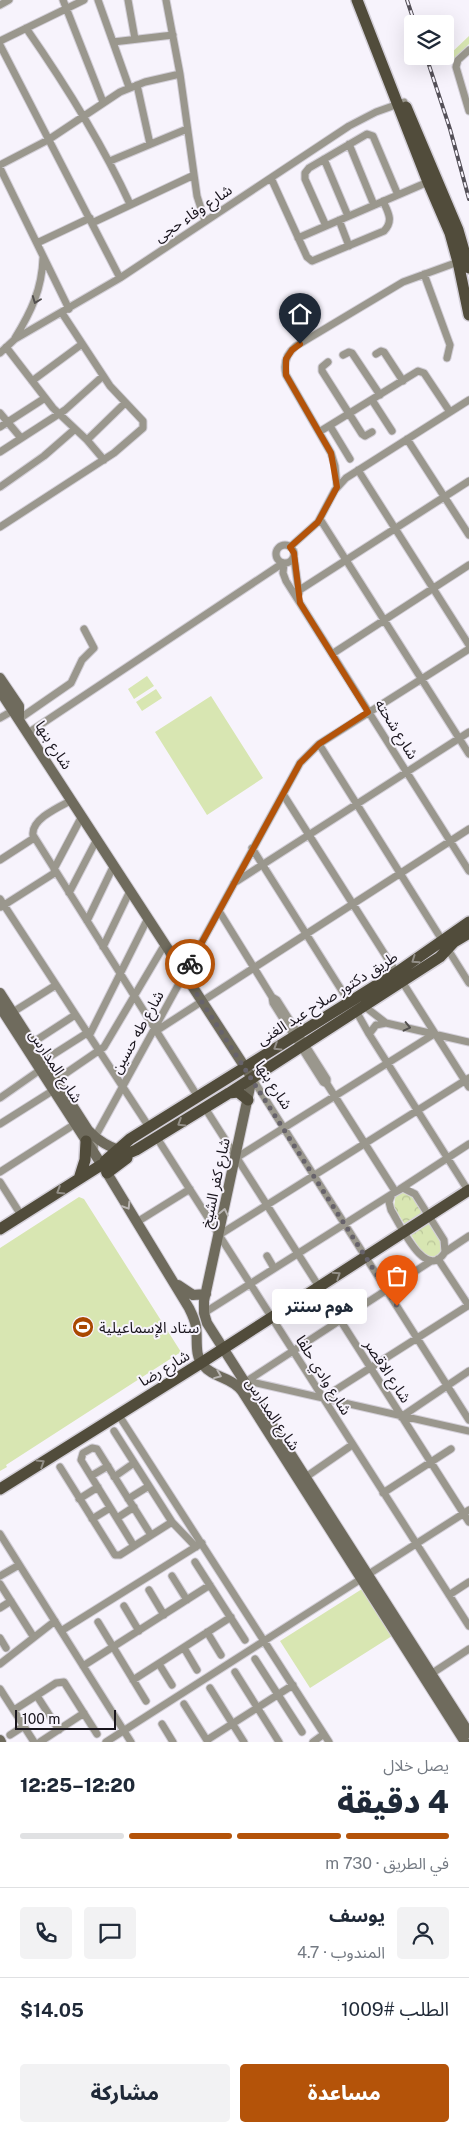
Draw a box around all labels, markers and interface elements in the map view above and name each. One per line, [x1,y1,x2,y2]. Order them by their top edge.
map controls [404,15,454,65]
button: layers [404,15,454,65]
street label: شارع وفاء حجى [151,181,237,249]
pin [279,293,321,344]
one-way arrow [32,295,42,303]
icon: home [286,300,314,328]
street label: شارع شحته [369,696,422,764]
street label: شارع بنها [29,718,76,775]
courier [165,939,215,989]
street label: طريق دكتور صلاح عبد الغنى [254,948,403,1052]
icon: bike [176,950,204,978]
one-way arrow [411,954,420,963]
street label: شارع طه حسين [107,987,170,1078]
one-way arrow [402,1022,411,1032]
street label: شارع المدارس [23,1026,86,1108]
one-way arrow [274,1041,283,1050]
street label: شارع بنها [249,1058,296,1115]
one-way arrow [177,1117,186,1126]
street label: شارع كفر الشيخ [197,1136,237,1230]
one-way arrow [56,1185,65,1194]
one-way arrow [121,1201,131,1210]
one-way arrow [218,1208,229,1217]
pin [376,1255,418,1306]
icon: bag [383,1262,411,1290]
one-way arrow [331,1272,340,1282]
callout: هوم سنتر [272,1288,367,1324]
text: هوم سنتر [285,1297,354,1316]
sports icon: ستاد الإسماعيلية [71,1315,95,1339]
place label: ستاد الإسماعيلية [99,1319,199,1338]
street label: شارع وادي حلفا [289,1332,355,1420]
street label: شارع الاقصر [357,1335,415,1408]
street label: شارع رضا [136,1346,195,1393]
one-way arrow [213,1368,222,1379]
street label: شارع المدارس [239,1375,304,1456]
one-way arrow [36,1459,45,1469]
scale bar [15,1707,116,1730]
text: 100 m [22,1711,60,1727]
text: يصل خلال [383,1756,449,1775]
text: 12:20–12:25 [20,1774,135,1796]
text: 4 دقيقة [337,1783,449,1820]
text: في الطريق · 730 m [325,1854,449,1873]
text: يوسف [329,1904,385,1926]
button: phone [20,1907,72,1959]
button: chat [84,1907,136,1959]
button: person [397,1907,449,1959]
text: المندوب · 4.7 [297,1943,385,1962]
text: الطلب #1009 [341,1998,449,2020]
text: $14.05 [20,1999,84,2021]
button: مشاركة [20,2064,230,2122]
button: مساعدة [240,2064,449,2122]

